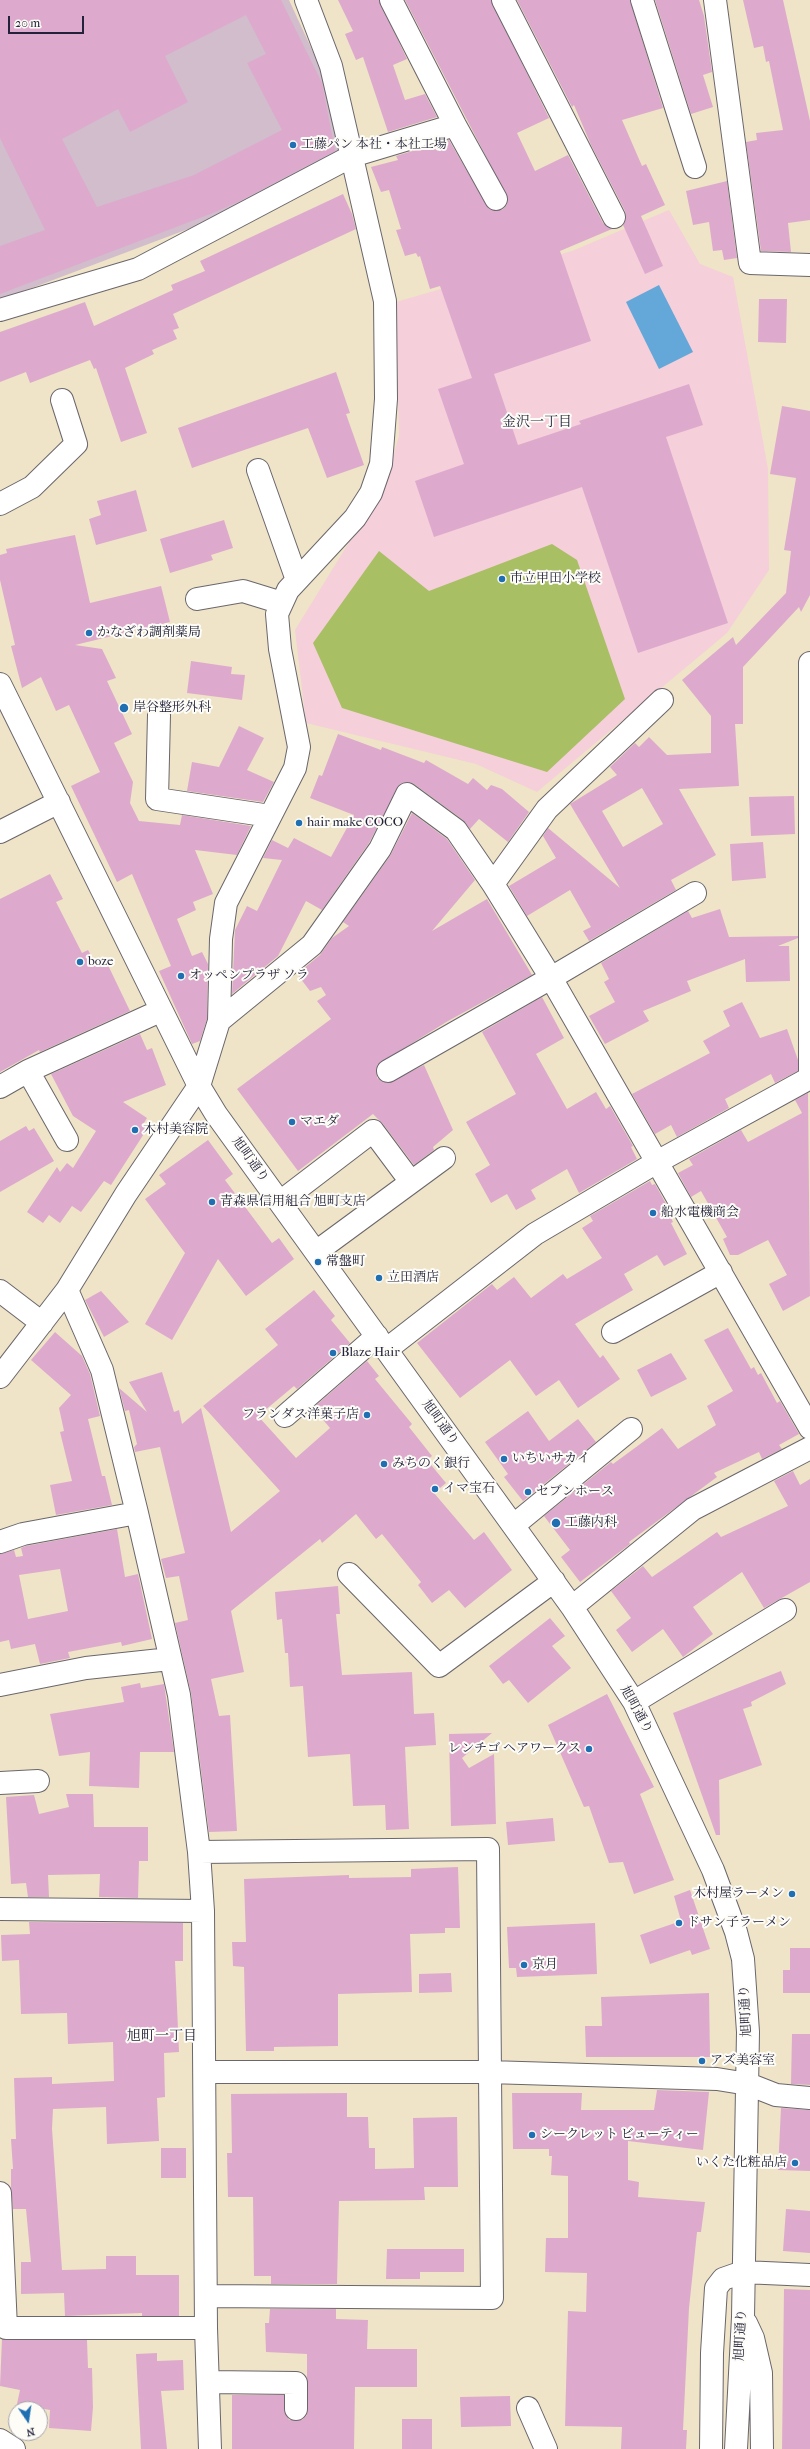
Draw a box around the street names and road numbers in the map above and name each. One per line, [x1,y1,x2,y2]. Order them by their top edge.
street label: 旭町通り [228,1134,272,1186]
street label: 旭町通り [418,1397,462,1449]
street label: 旭町通り [617,1683,655,1737]
street label: 旭町通り [737,1985,755,2037]
street label: 旭町通り [732,2309,750,2361]

